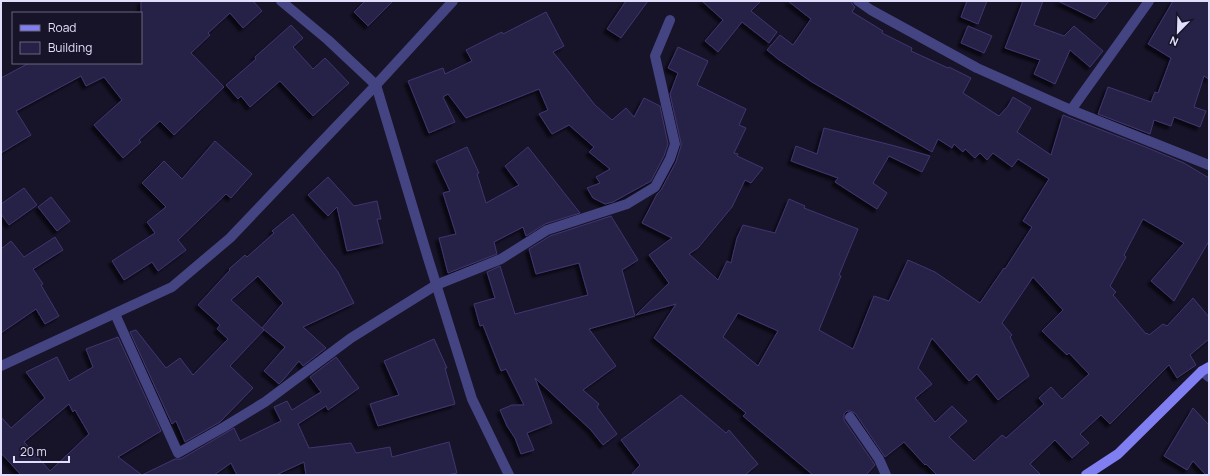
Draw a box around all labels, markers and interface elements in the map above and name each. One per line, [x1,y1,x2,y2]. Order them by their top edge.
legend [12,12,142,64]
north arrow [1158,12,1198,52]
text: Road [48,19,76,36]
text: N [1167,33,1180,50]
text: Building [48,39,92,56]
scale bar [14,438,69,464]
text: 20 m [20,443,47,460]

